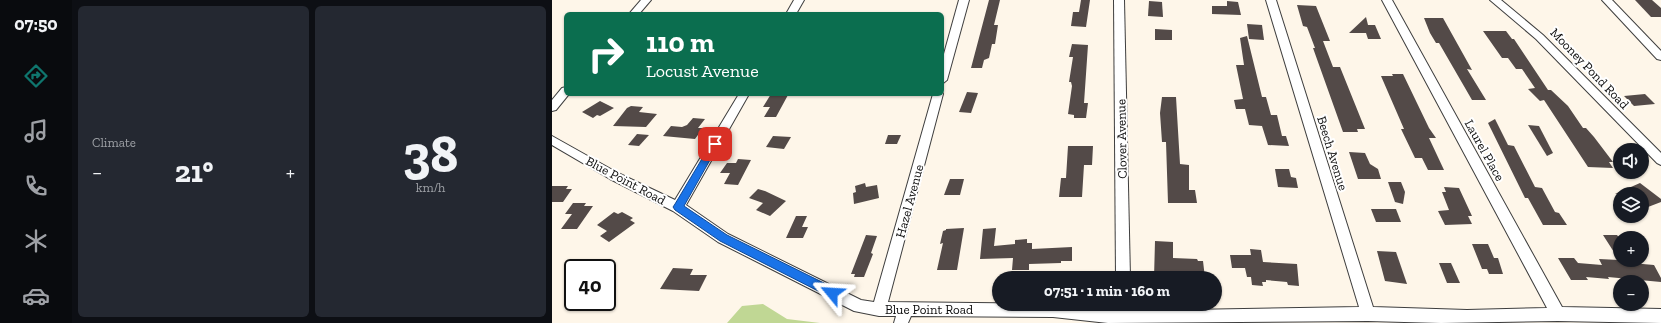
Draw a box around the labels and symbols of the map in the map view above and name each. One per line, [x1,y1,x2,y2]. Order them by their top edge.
street label: Mooney Pond Road [1547,25,1632,112]
street label: Clover Avenue [1113,99,1130,179]
street label: Beech Avenue [1314,114,1351,192]
street label: Laurel Place [1462,117,1508,184]
pin [698,127,732,161]
street label: Blue Point Road [583,153,668,208]
street label: Hazel Avenue [892,163,926,239]
speed limit sign: 40 [564,259,616,311]
position arrow [811,272,853,314]
street label: Blue Point Road [885,302,973,317]

